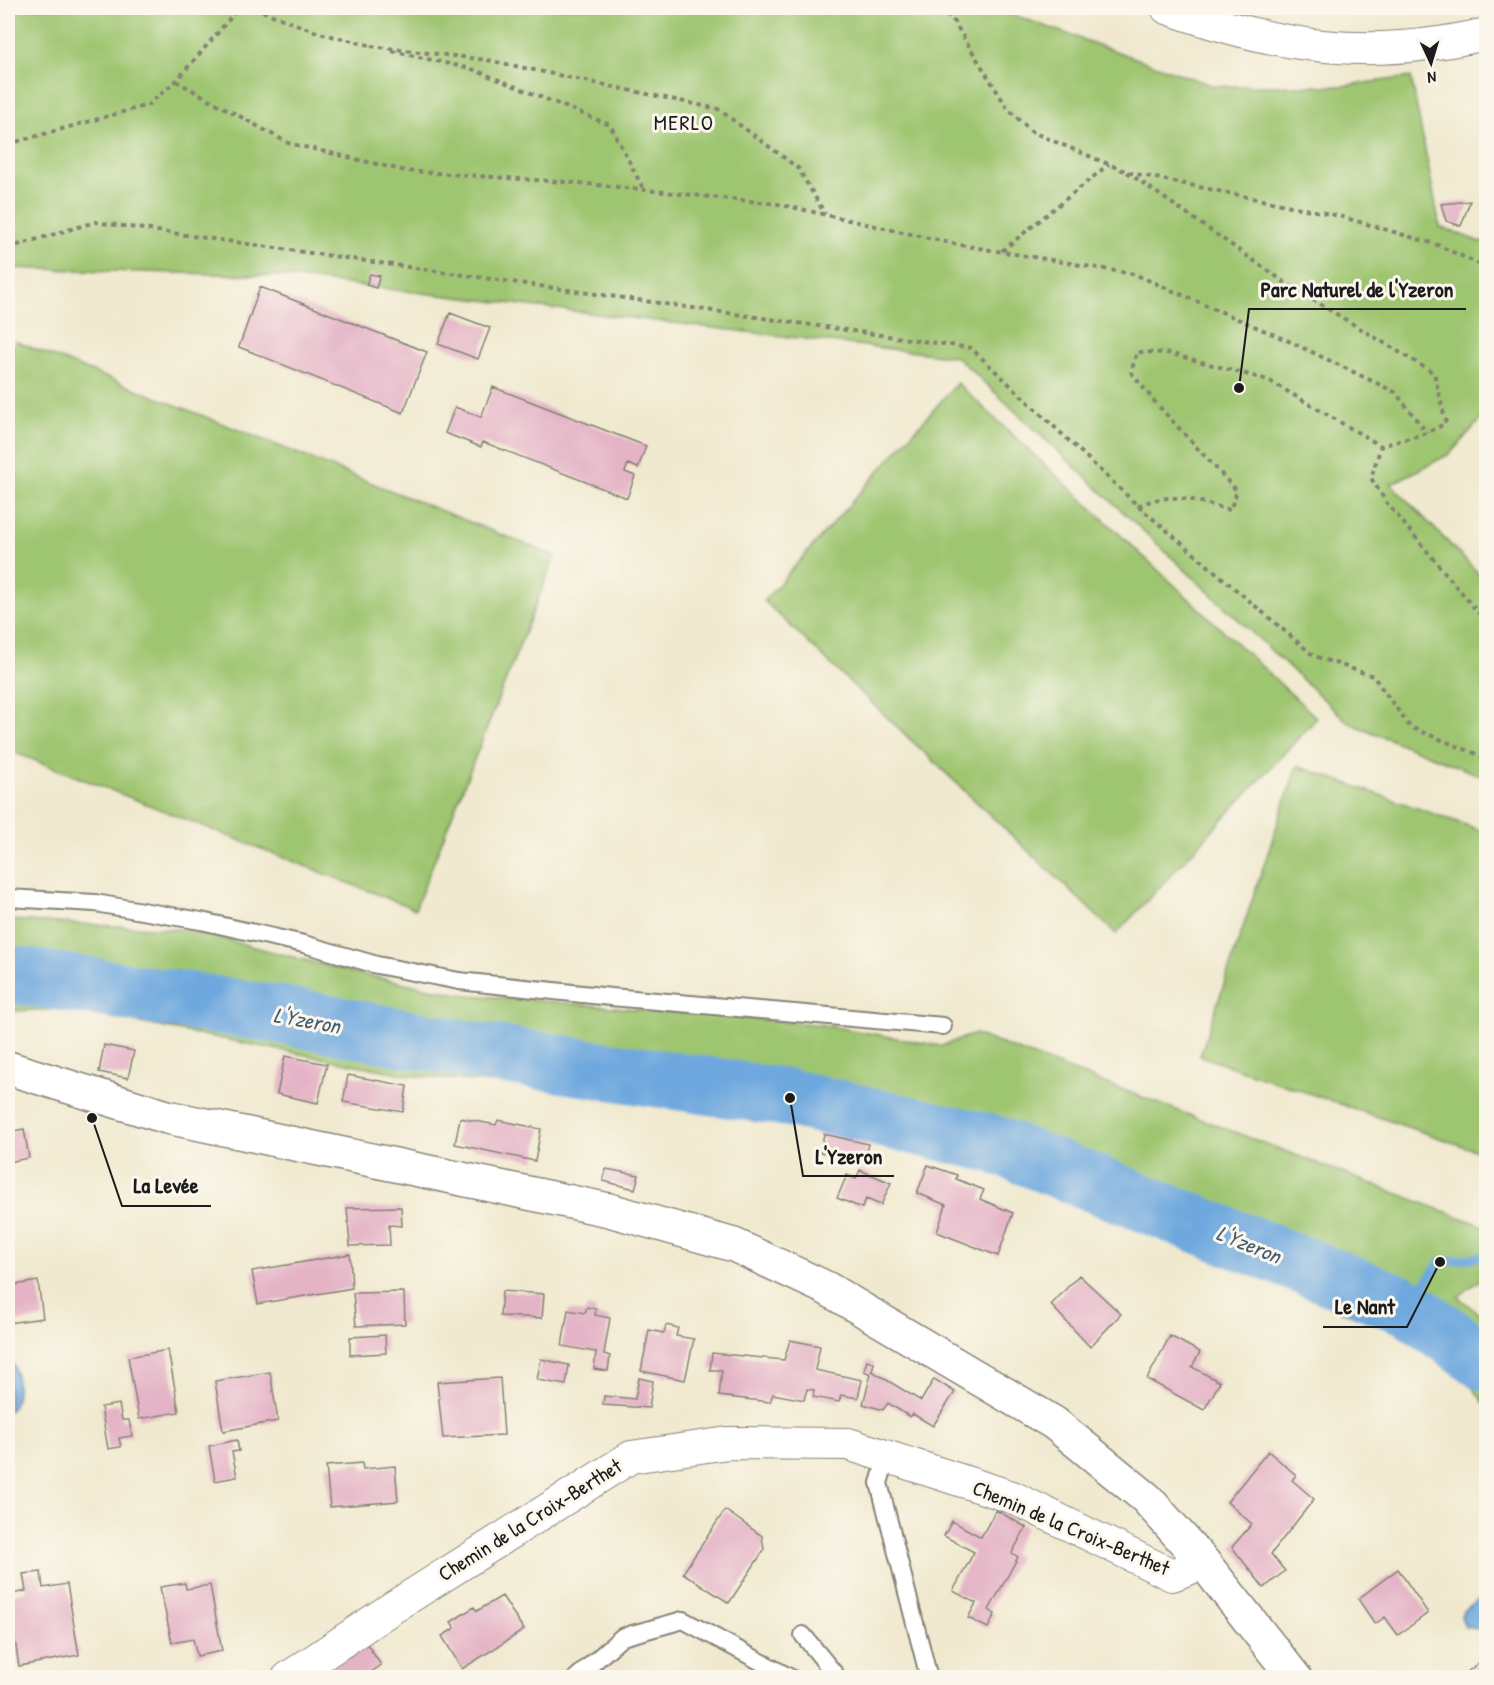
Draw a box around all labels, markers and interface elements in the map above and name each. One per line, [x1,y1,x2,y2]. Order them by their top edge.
north arrow [1401,33,1461,93]
text: N [1427,67,1437,89]
district label: MERLO [654,107,714,137]
callout: Parc Naturel de l'Yzeron [1249,269,1466,309]
text: Parc Naturel de l'Yzeron [1260,274,1454,304]
water label: L'Yzeron [271,999,345,1041]
callout: L'Yzeron [803,1136,894,1176]
text: L'Yzeron [816,1141,883,1171]
callout: La Levée [122,1166,211,1206]
text: La Levée [133,1170,199,1200]
water label: L'Yzeron [1212,1218,1288,1271]
callout: Le Nant [1323,1287,1407,1327]
text: Le Nant [1335,1291,1396,1321]
street label: Chemin de la Croix-Berthet [432,1451,628,1588]
street label: Chemin de la Croix-Berthet [968,1473,1175,1582]

